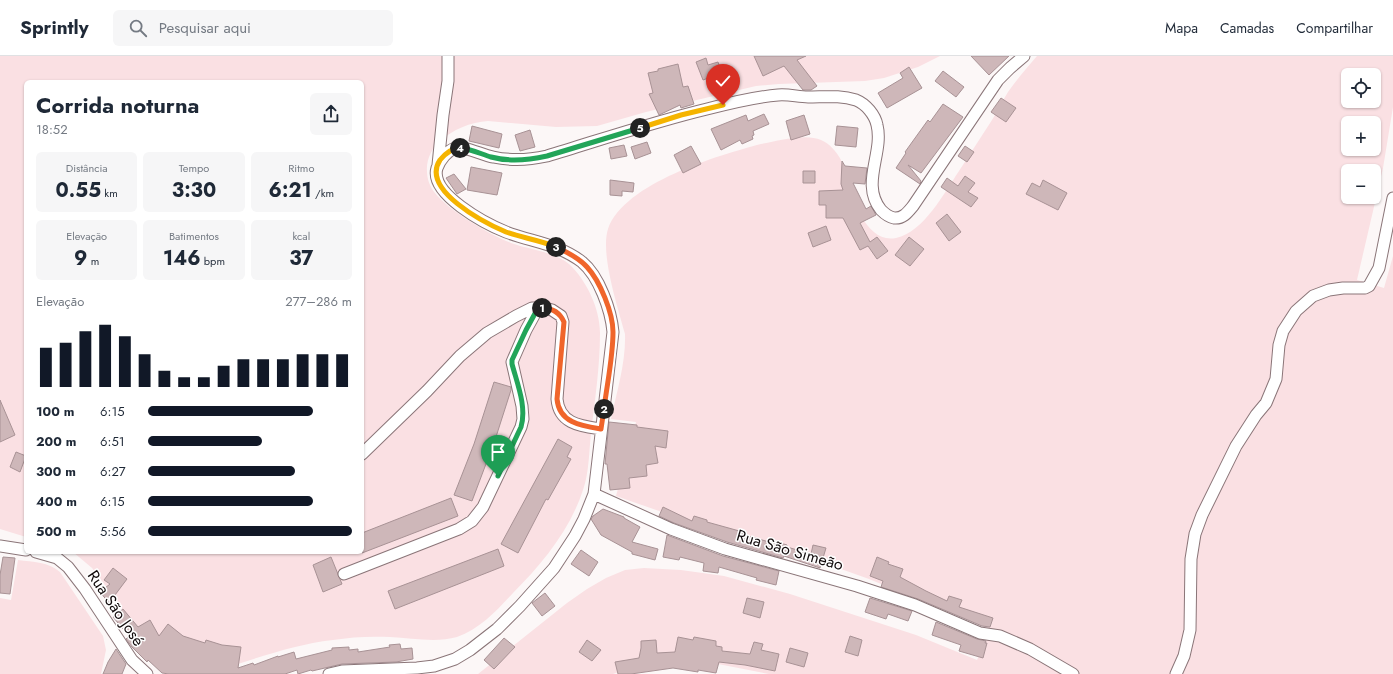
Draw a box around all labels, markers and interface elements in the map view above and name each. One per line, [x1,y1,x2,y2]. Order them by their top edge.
search box [113,10,393,46]
text: Sprintly [20,14,89,41]
icon: search [127,17,149,39]
text: Pesquisar aqui [159,17,251,39]
text: Mapa [1165,18,1198,38]
text: Camadas [1220,18,1274,38]
text: Compartilhar [1296,18,1373,38]
pin [706,64,740,105]
map controls [1341,68,1381,204]
button: locate [1341,68,1381,108]
icon: check [712,70,734,92]
text: Corrida noturna [36,89,199,121]
button: share [310,93,352,135]
button: + [1341,116,1381,156]
pin: 5 [630,118,650,138]
text: 18:52 [36,120,68,139]
text: 5 [636,120,644,136]
pin: 4 [450,138,470,158]
text: 4 [456,140,464,156]
text: Distância [66,160,108,176]
text: Tempo [179,160,209,176]
text: Ritmo [288,160,314,176]
button: − [1341,164,1381,204]
text: 0.55 [56,176,101,205]
text: 3:30 [172,176,216,205]
text: 6:21 [269,176,312,205]
text: km [101,185,118,201]
text: /km [312,185,334,201]
text: Elevação [66,228,107,244]
text: Batimentos [169,228,219,244]
text: kcal [292,228,310,244]
pin: 3 [546,237,566,257]
text: 3 [553,239,559,255]
text: 9 [74,244,87,273]
text: 146 [163,244,201,273]
text: 37 [289,244,313,273]
text: m [87,253,99,269]
text: bpm [201,253,225,269]
text: Elevação [36,292,84,311]
text: 277–286 m [285,292,352,311]
pin: 1 [532,298,552,318]
text: 1 [539,300,545,316]
pin: 2 [594,399,614,419]
text: 2 [600,401,608,417]
text: 100 m [36,402,74,421]
text: 6:15 [100,402,125,421]
text: 200 m [36,432,76,451]
text: 6:51 [100,432,125,451]
pin [481,435,515,476]
icon: arrive [487,441,509,463]
text: 300 m [36,462,76,481]
text: 6:27 [100,462,126,481]
text: 400 m [36,492,77,511]
text: 6:15 [100,492,125,511]
text: 500 m [36,522,76,541]
text: 5:56 [100,522,126,541]
street label: Rua São Simeão [734,524,846,576]
street label: Rua São José [82,565,150,651]

